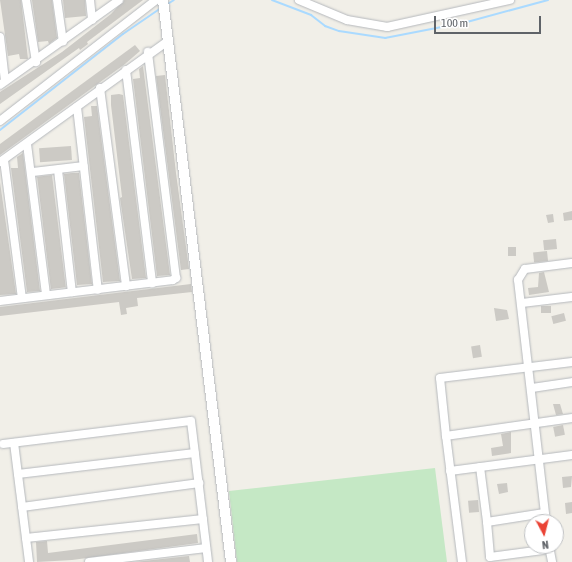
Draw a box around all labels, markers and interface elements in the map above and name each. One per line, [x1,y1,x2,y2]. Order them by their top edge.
scale bar [436,8,543,34]
text: 100 m [441,16,468,30]
north arrow [524,514,564,554]
text: N [541,539,549,551]

